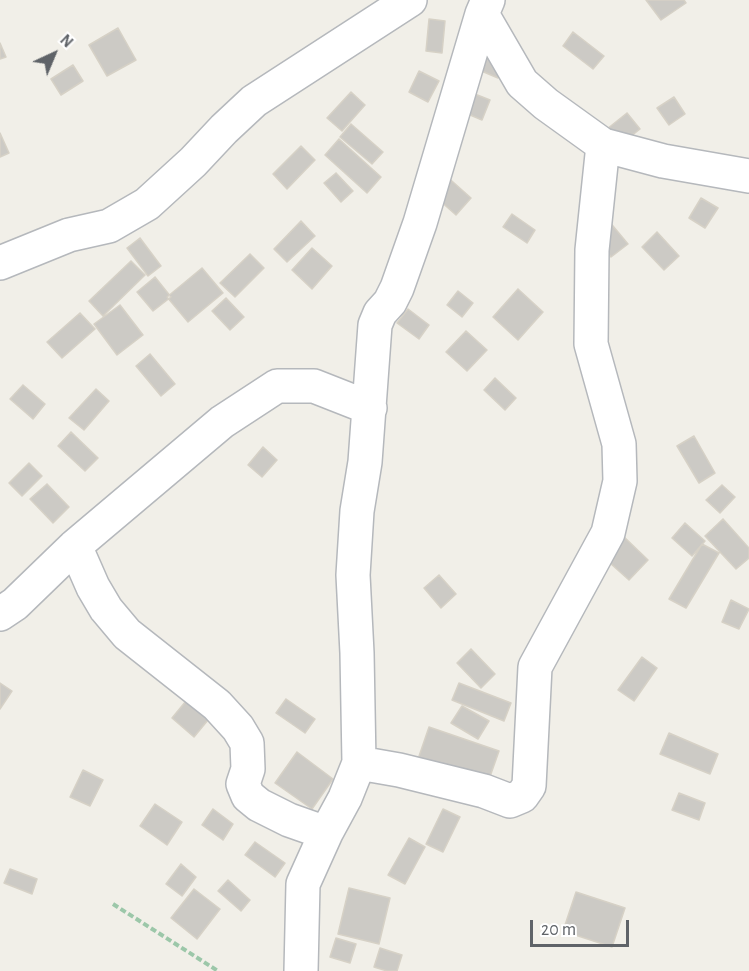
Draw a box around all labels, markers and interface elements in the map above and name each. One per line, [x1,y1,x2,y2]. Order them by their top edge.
north arrow [24,24,84,84]
text: N [57,31,76,51]
scale bar [533,908,632,946]
text: 20 m [541,921,576,939]

